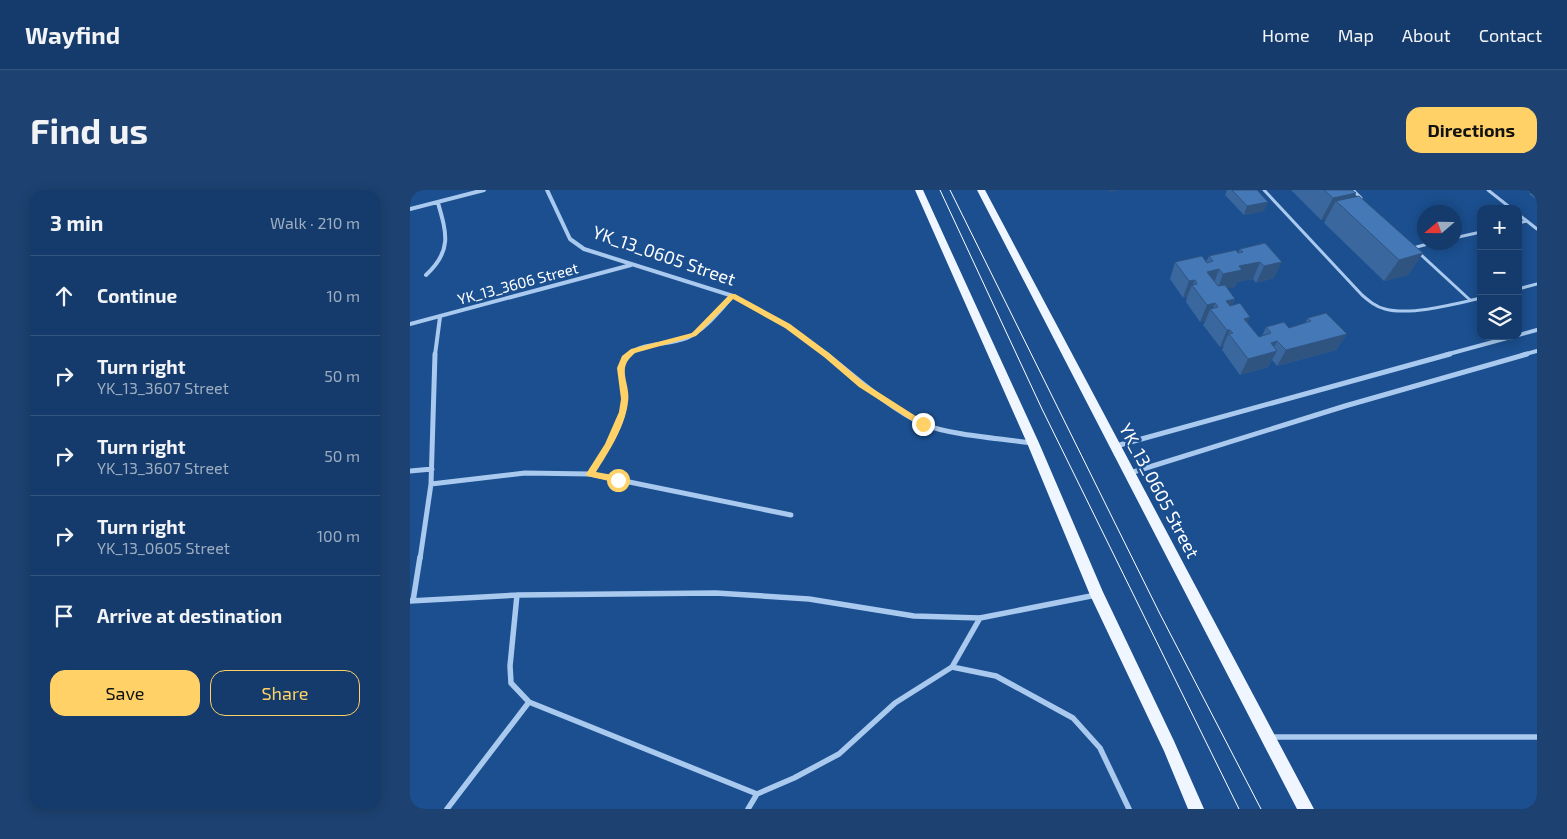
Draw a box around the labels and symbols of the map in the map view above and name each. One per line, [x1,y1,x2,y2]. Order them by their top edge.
north arrow [1417,205,1462,250]
street label: YK_13_0605 Street [590,220,739,290]
street label: YK_13_3606 Street [455,258,580,308]
route end [912,413,935,436]
street label: YK_13_0605 Street [1115,419,1205,562]
route start [607,469,630,492]

